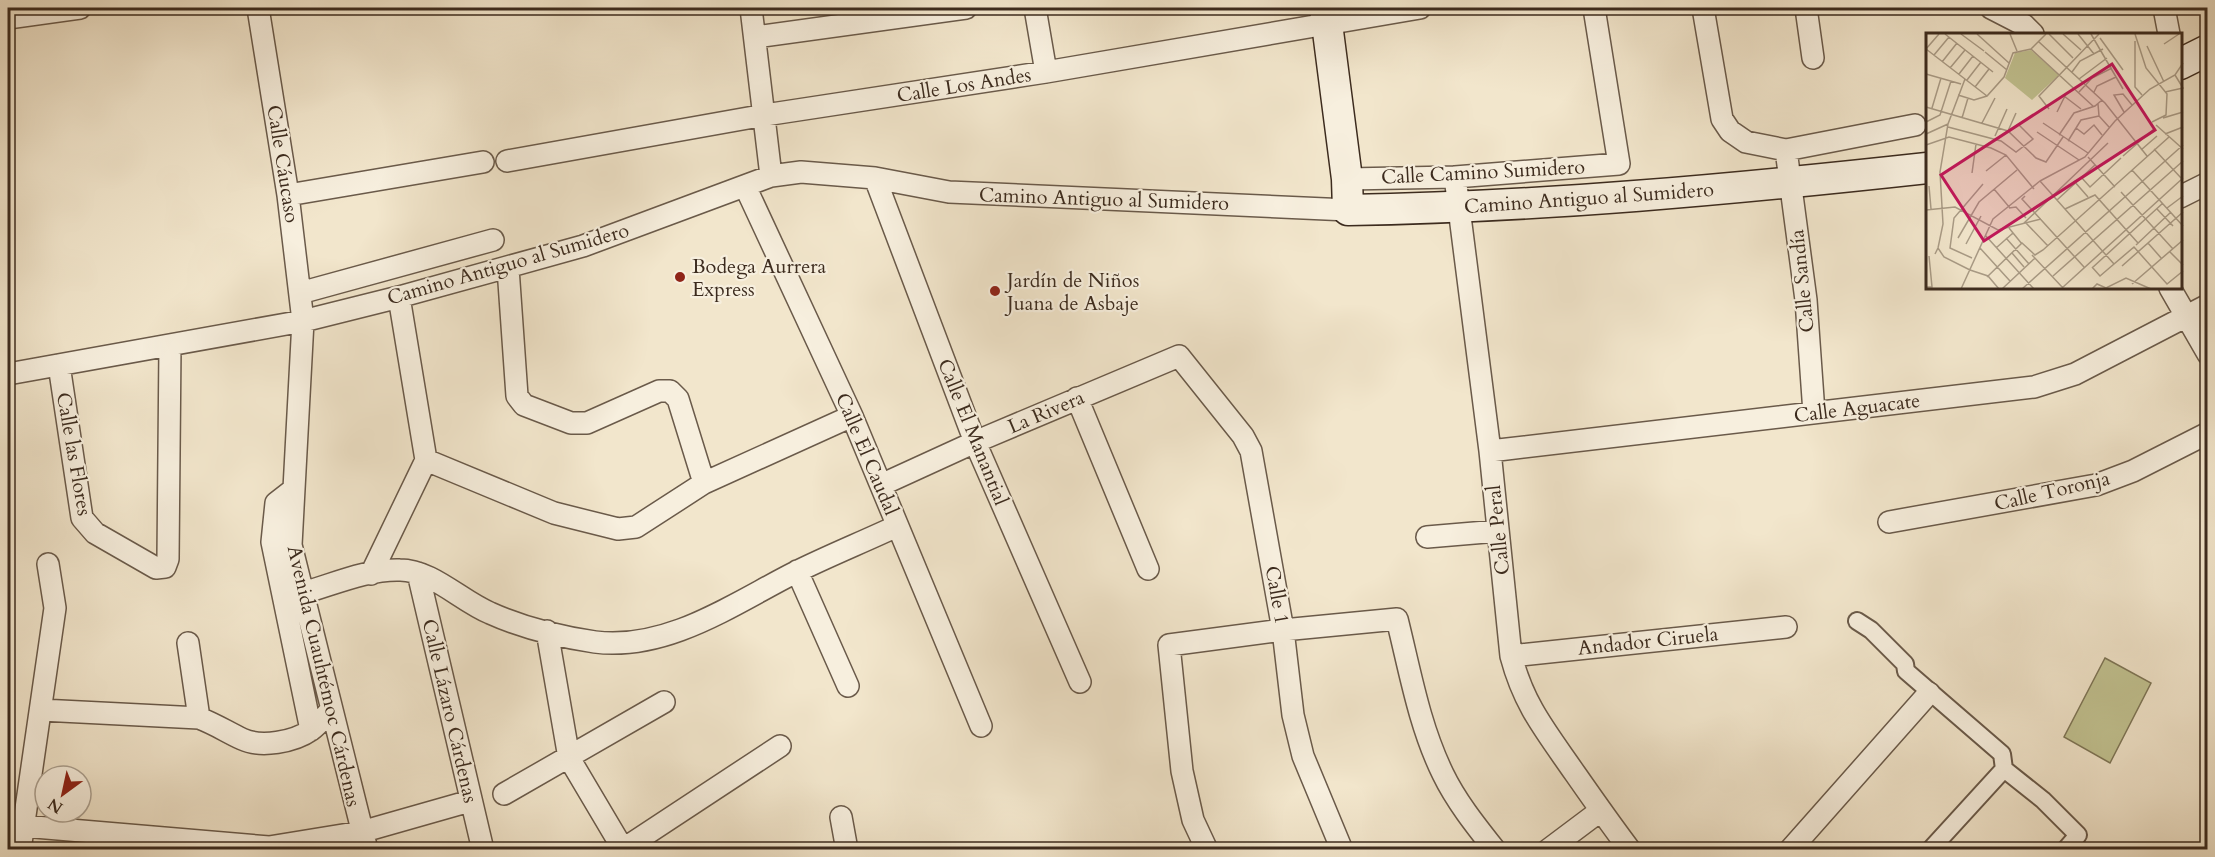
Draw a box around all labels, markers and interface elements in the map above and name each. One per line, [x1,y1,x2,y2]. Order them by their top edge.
inset map [1926,33,2182,290]
street label: Calle Los Andes [895,61,1033,109]
street label: Calle Cáucaso [260,103,306,225]
street label: Calle Camino Sumidero [1380,153,1586,191]
street label: Camino Antiguo al Sumidero [1463,176,1715,220]
street label: Camino Antiguo al Sumidero [978,181,1230,217]
street label: Camino Antiguo al Sumidero [384,216,632,311]
street label: Calle Sandía [1783,228,1821,334]
place label: Bodega Aurrera Express [692,253,827,303]
place label: Jardín de Niños Juana de Asbaje [1004,267,1139,317]
marker: Bodega Aurrera Express [673,270,687,284]
marker: Jardín de Niños Juana de Asbaje [988,284,1002,298]
street label: Calle El Manantial [931,355,1015,509]
street label: La Rivera [1004,384,1089,440]
street label: Calle Aguacate [1792,387,1922,429]
street label: Calle El Caudal [829,389,905,519]
street label: Calle las Flores [50,390,98,518]
street label: Calle Toronja [1992,465,2113,517]
street label: Calle Peral [1480,484,1516,576]
street label: Avenida Cuauhtémoc Cárdenas [281,543,367,809]
street label: Calle 1 [1259,564,1295,626]
street label: Calle Lázaro Cárdenas [416,616,484,806]
street label: Andador Ciruela [1576,620,1720,662]
north arrow [33,764,93,824]
text: N [43,793,67,819]

